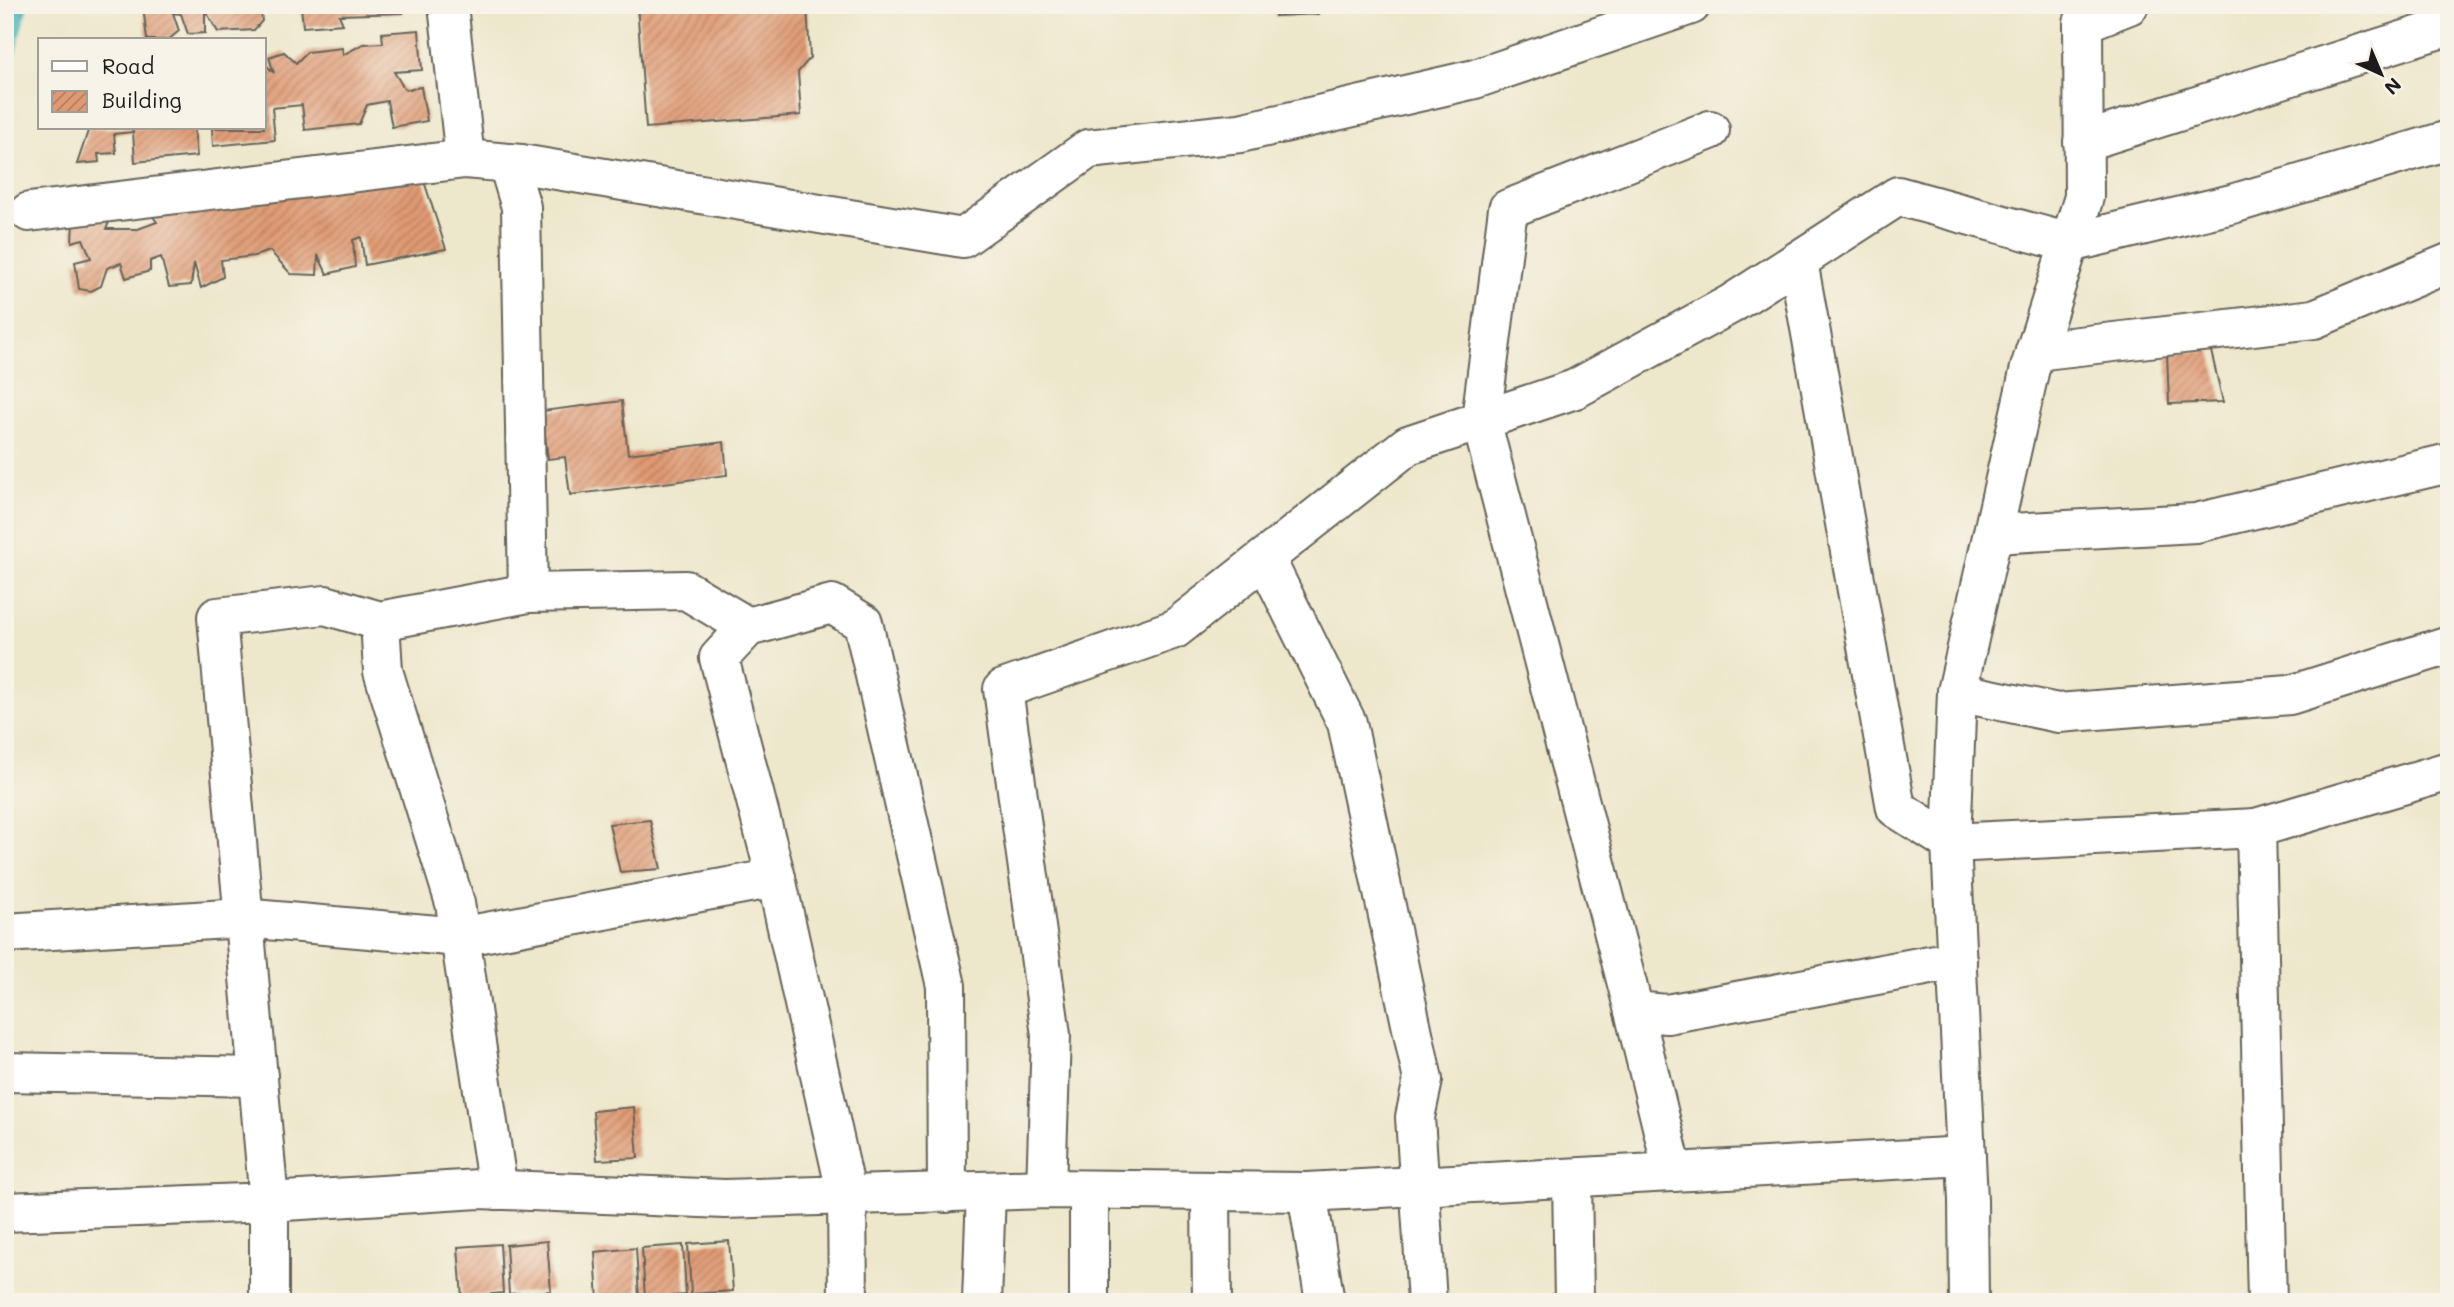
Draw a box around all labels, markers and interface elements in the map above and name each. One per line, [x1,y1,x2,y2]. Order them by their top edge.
legend [38,38,266,130]
north arrow [2346,38,2416,108]
text: Road [102,52,154,79]
text: N [2379,73,2407,101]
text: Building [102,86,182,113]

